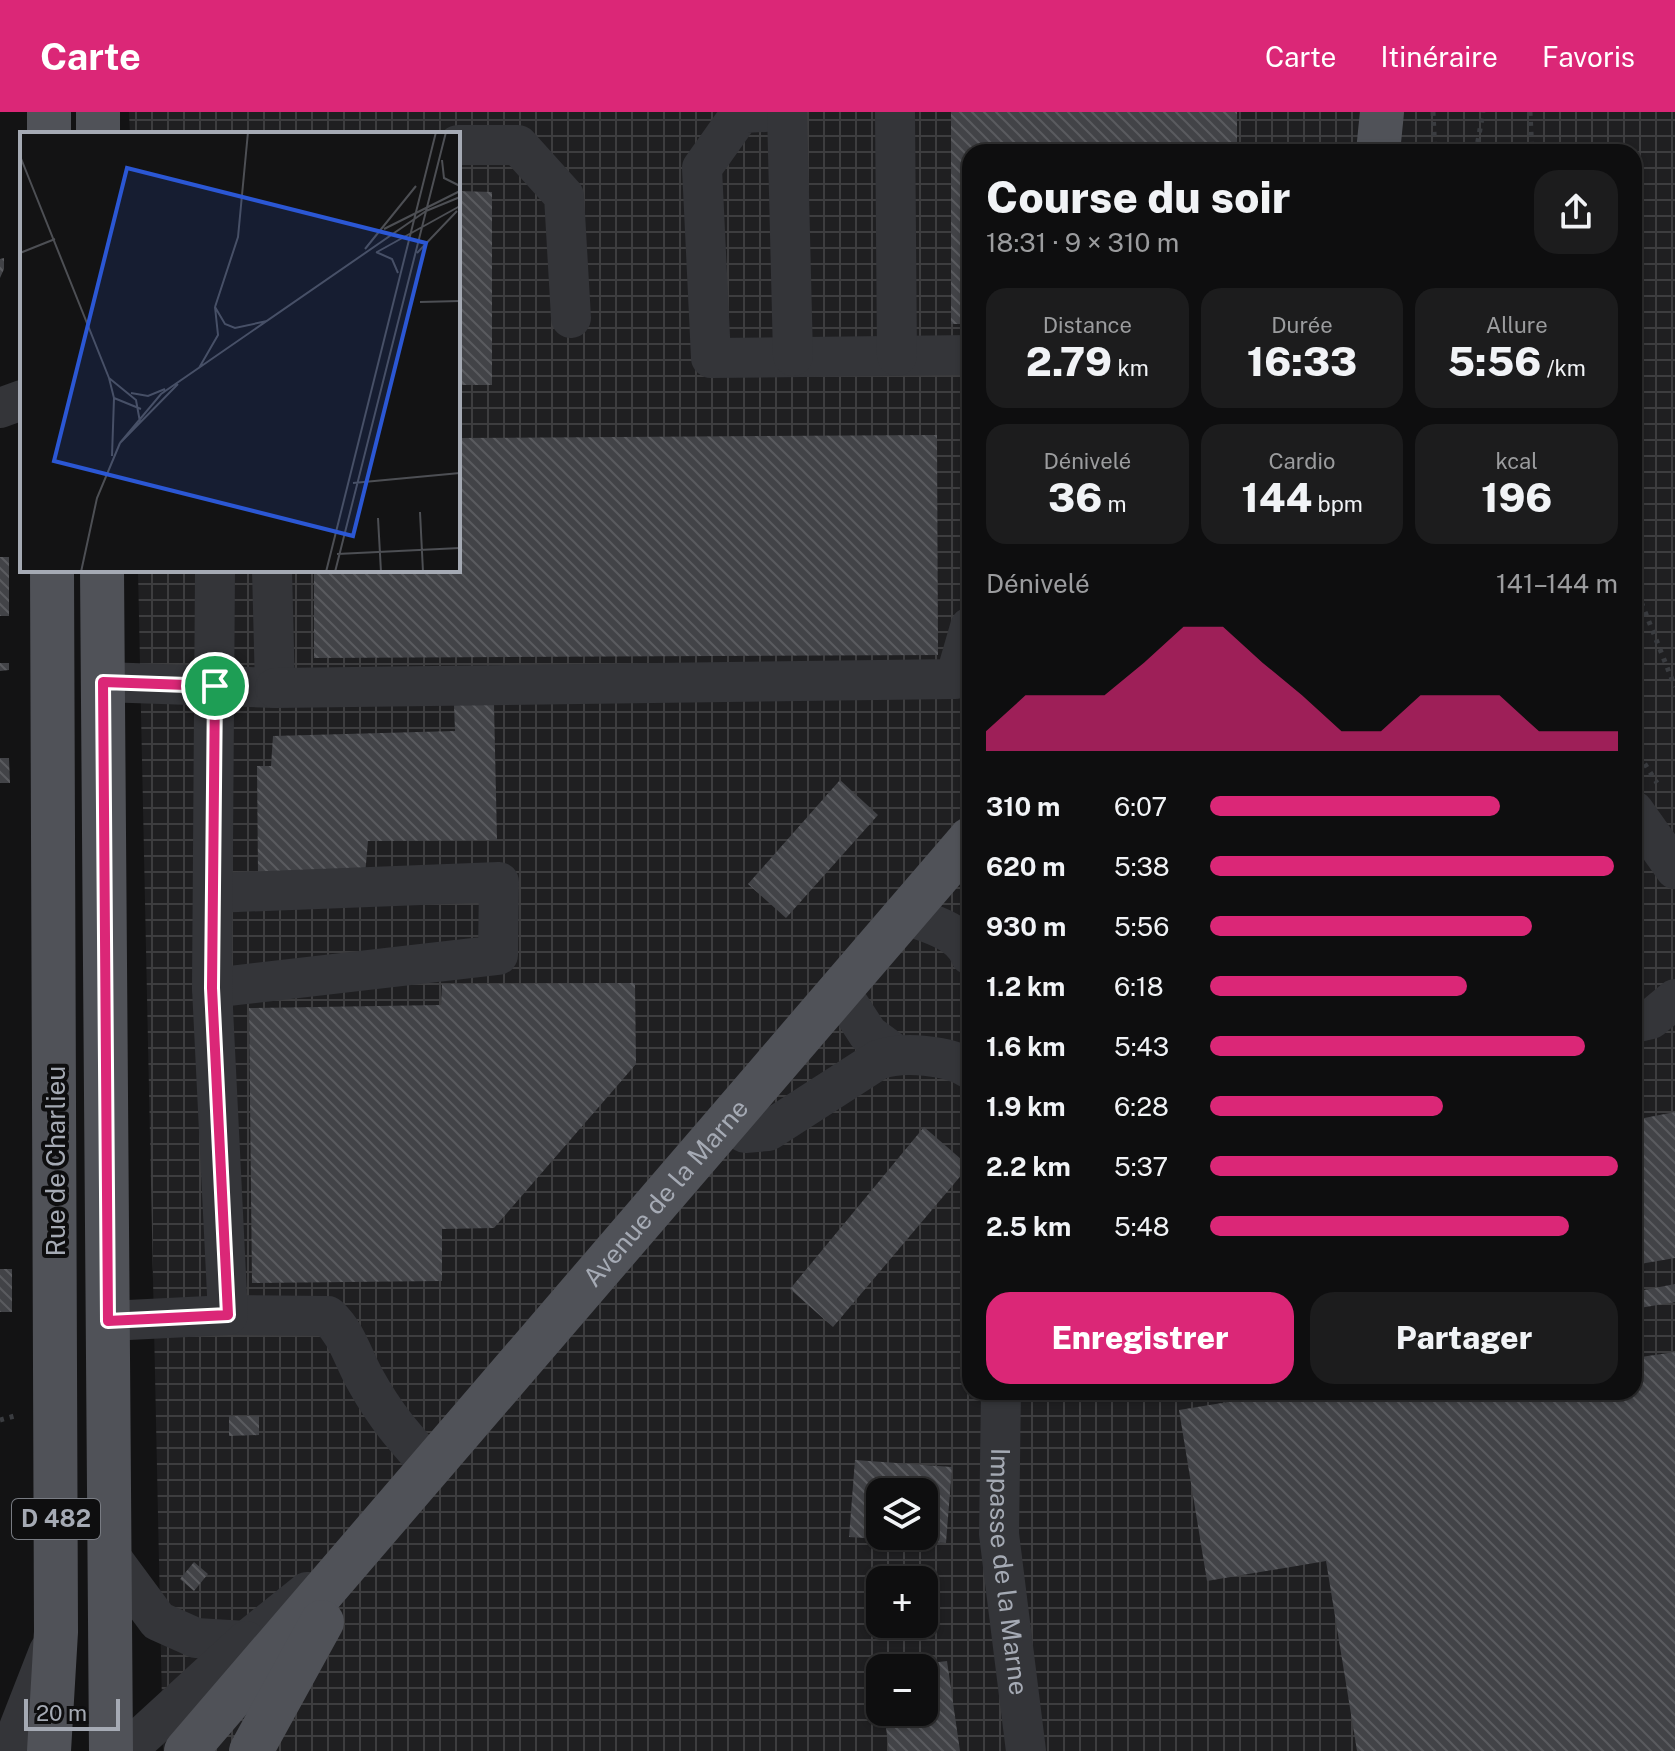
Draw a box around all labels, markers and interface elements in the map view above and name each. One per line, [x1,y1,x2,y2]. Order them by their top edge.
text: Carte [40,34,141,79]
text: Carte [1265,40,1336,73]
text: Itinéraire [1380,40,1498,73]
text: Favoris [1542,40,1635,73]
inset map [20,132,460,572]
button: share [1534,170,1618,254]
text: Course du soir [986,171,1290,223]
text: 18:31 · 9 × 310 m [986,227,1179,258]
text: Distance [1043,312,1132,338]
text: Durée [1271,312,1333,338]
text: Allure [1486,312,1548,338]
text: 2.79 [1026,338,1112,385]
text: 16:33 [1247,338,1357,385]
text: 5:56 [1447,338,1541,385]
text: km [1112,355,1149,381]
text: /km [1541,355,1586,381]
text: Dénivelé [1043,448,1131,474]
text: Cardio [1269,448,1335,474]
text: kcal [1495,448,1538,474]
text: 36 [1048,474,1102,521]
text: 144 [1241,474,1312,521]
text: 196 [1481,474,1552,521]
text: m [1102,491,1127,517]
text: bpm [1312,491,1363,517]
text: Dénivelé [986,568,1090,599]
text: 141–144 m [1496,568,1618,599]
pin [181,652,249,720]
icon: arrive [193,664,237,708]
text: 310 m [986,791,1060,822]
text: 6:07 [1114,791,1167,822]
text: 620 m [986,851,1066,882]
text: 5:38 [1114,851,1170,882]
text: 930 m [986,911,1066,942]
text: 5:56 [1114,911,1169,942]
text: 1.2 km [986,971,1065,1002]
text: 6:18 [1114,971,1163,1002]
text: 1.6 km [986,1031,1066,1062]
text: 5:43 [1114,1031,1169,1062]
street label: Rue de Charlieu [40,1066,71,1256]
text: 1.9 km [986,1091,1065,1122]
text: 6:28 [1114,1091,1169,1122]
street label: Avenue de la Marne [576,1092,755,1293]
text: 2.2 km [986,1151,1071,1182]
text: 5:37 [1114,1151,1168,1182]
text: 2.5 km [986,1211,1071,1242]
text: 5:48 [1114,1211,1170,1242]
button: Enregistrer [986,1292,1294,1384]
button: Partager [1310,1292,1618,1384]
street label: Impasse de la Marne [984,1448,1035,1697]
map controls [866,1478,938,1726]
button: layers [866,1478,938,1550]
road number: D 482 [12,1499,100,1539]
button: + [866,1566,938,1638]
button: − [866,1654,938,1726]
scale bar [24,1695,120,1731]
text: 20 m [36,1700,87,1726]

